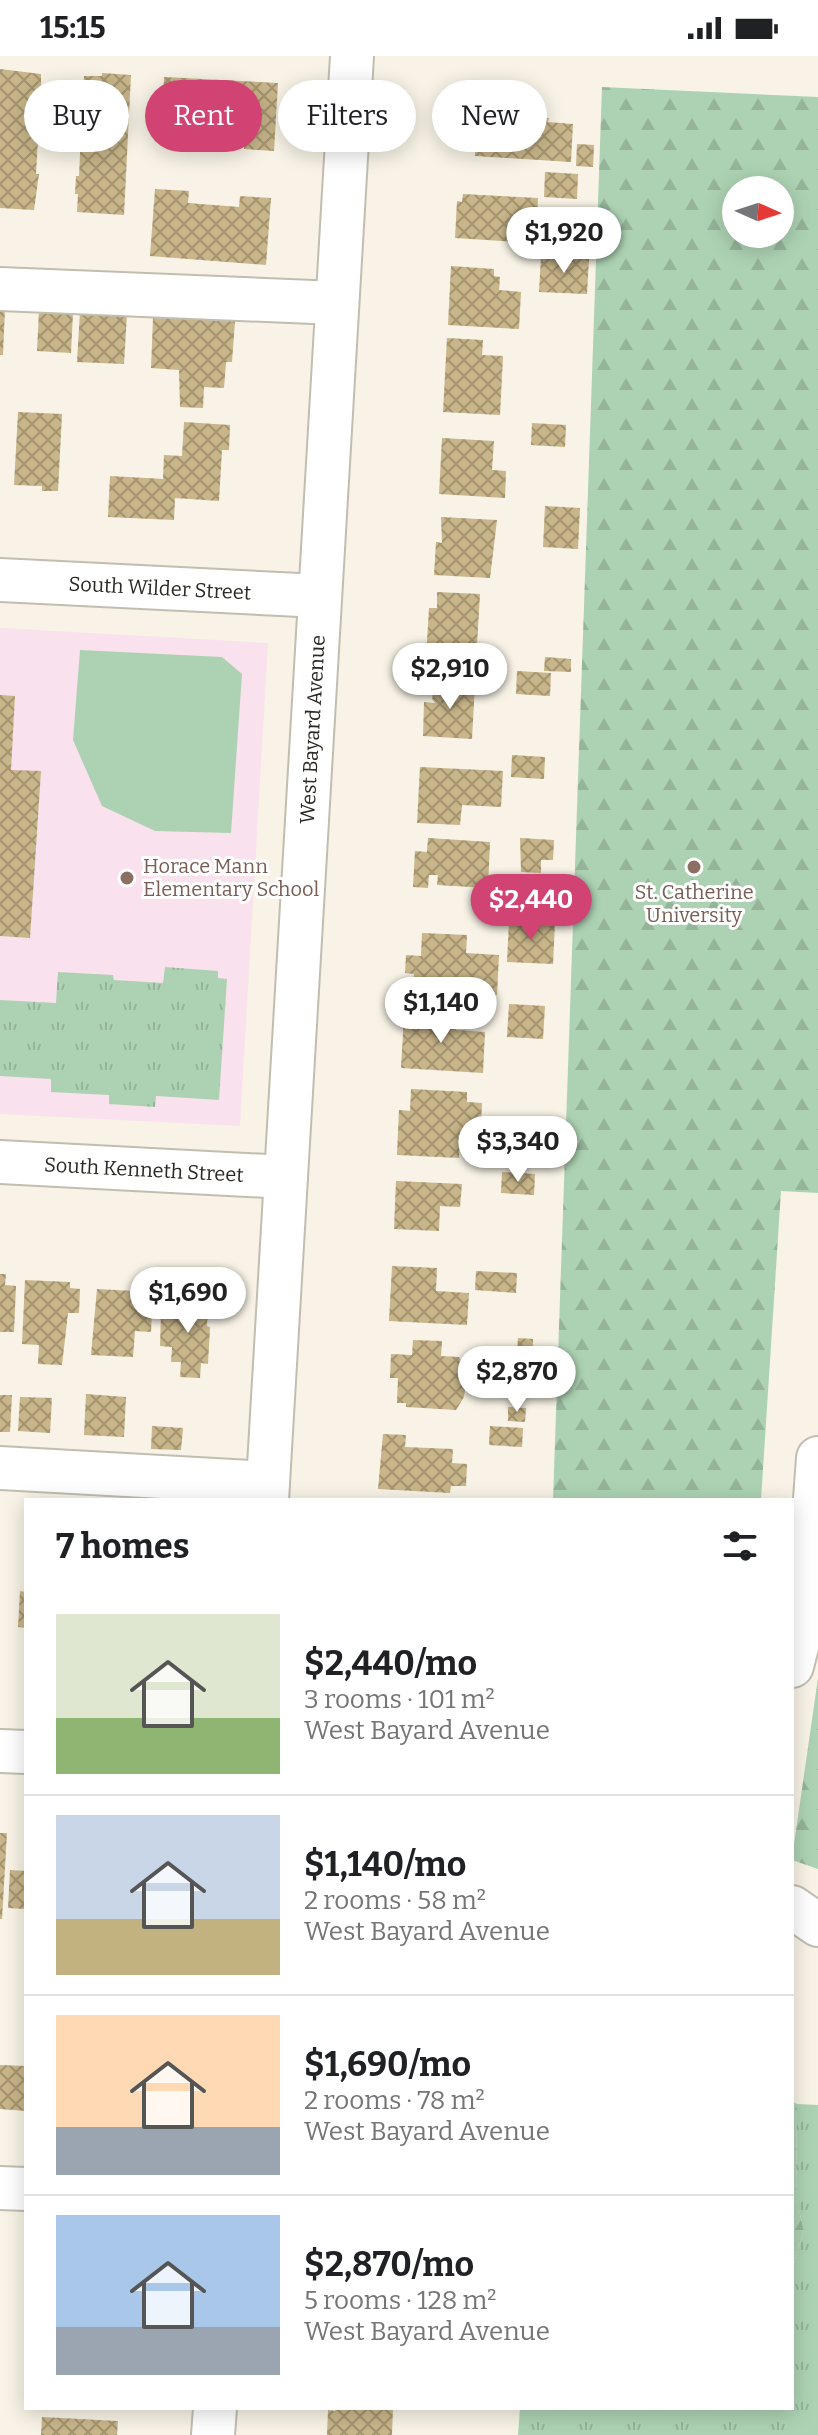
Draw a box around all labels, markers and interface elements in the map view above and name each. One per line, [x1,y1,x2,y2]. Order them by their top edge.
text: 15:15 [40,10,106,46]
chip: Buy [24,80,129,152]
chip: Rent [145,80,262,152]
chip: Filters [278,80,416,152]
chip: New [432,80,547,152]
north arrow [722,176,794,248]
map controls [722,176,794,248]
pin: $1,920 [499,207,629,275]
text: $1,920 [524,217,604,248]
street label: South Wilder Street [68,571,252,605]
street label: West Bayard Avenue [295,634,330,825]
pin: $2,910 [385,643,515,711]
text: $2,910 [410,653,490,684]
place label: Horace Mann Elementary School [143,854,320,901]
marker: St. Catherine University [685,858,703,876]
marker: Horace Mann Elementary School [118,869,136,887]
pin: $2,440 [466,874,596,942]
place label: St. Catherine University [634,880,754,927]
text: $2,440 [489,884,573,915]
pin: $1,140 [376,977,506,1045]
text: $1,140 [403,987,479,1018]
pin: $3,340 [453,1116,583,1184]
text: $3,340 [476,1126,560,1157]
street label: South Kenneth Street [43,1152,244,1187]
pin: $1,690 [123,1267,253,1335]
text: $1,690 [148,1277,228,1308]
pin: $2,870 [452,1346,582,1414]
text: $2,870 [476,1356,558,1387]
icon: filters [718,1524,762,1568]
text: 7 homes [56,1526,189,1567]
text: $2,440/mo [304,1643,477,1684]
icon: home [120,1646,216,1742]
text: 3 rooms · 101 m² [304,1684,495,1715]
text: West Bayard Avenue [304,1715,550,1746]
text: $1,140/mo [304,1844,466,1885]
icon: home [120,1847,216,1943]
text: 2 rooms · 58 m² [304,1885,486,1916]
text: West Bayard Avenue [304,1916,550,1947]
text: $1,690/mo [304,2044,471,2085]
icon: home [120,2047,216,2143]
text: 2 rooms · 78 m² [304,2085,485,2116]
text: West Bayard Avenue [304,2116,550,2147]
text: $2,870/mo [304,2244,474,2285]
icon: home [120,2247,216,2343]
text: 5 rooms · 128 m² [304,2285,497,2316]
text: West Bayard Avenue [304,2316,550,2347]

